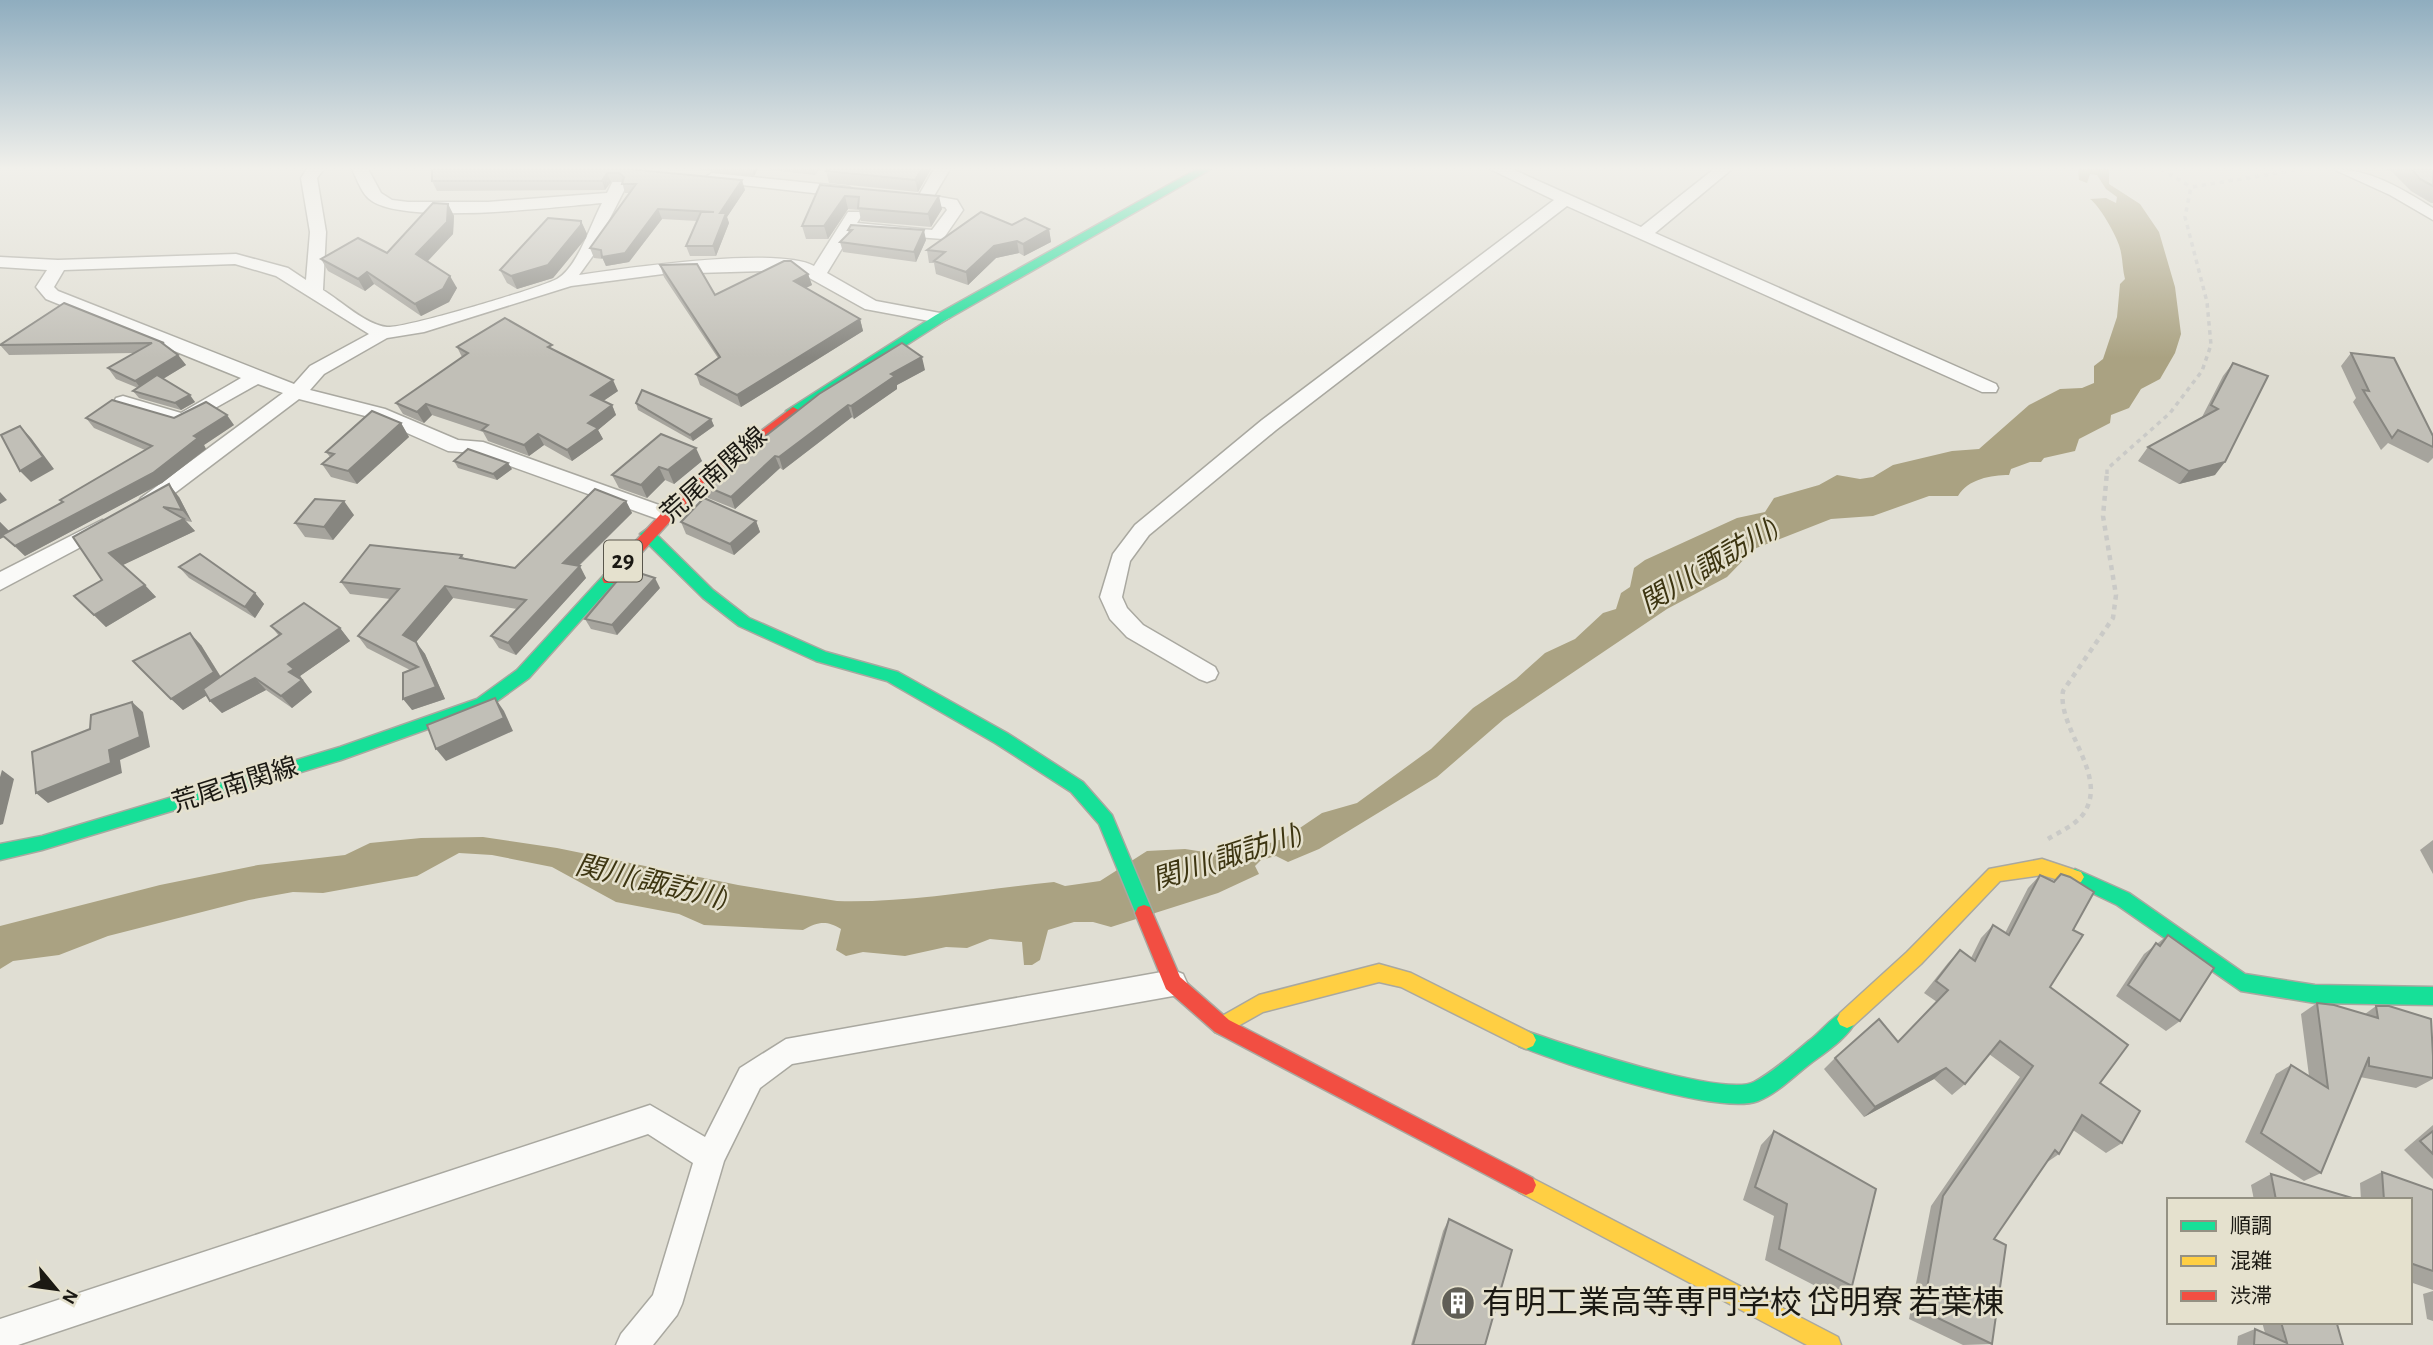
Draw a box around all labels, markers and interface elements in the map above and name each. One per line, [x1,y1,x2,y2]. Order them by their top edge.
street label: 荒尾南関線 [656,422,772,527]
water label: 関川(諏訪川) [1635,512,1784,618]
road number: 29 [604,540,642,582]
street label: 荒尾南関線 [169,753,301,816]
water label: 関川(諏訪川) [1149,819,1307,896]
water label: 関川(諏訪川) [573,850,732,914]
legend [2167,1198,2412,1324]
text: 順調 [2230,1215,2272,1237]
text: 混雑 [2230,1250,2272,1272]
north arrow [21,1254,91,1324]
building icon: 有明工業高等専門学校 岱明寮 若葉棟 [1439,1284,1477,1322]
place label: 有明工業高等専門学校 岱明寮 若葉棟 [1482,1285,2005,1319]
text: 渋滞 [2230,1285,2272,1307]
text: N [58,1286,81,1307]

